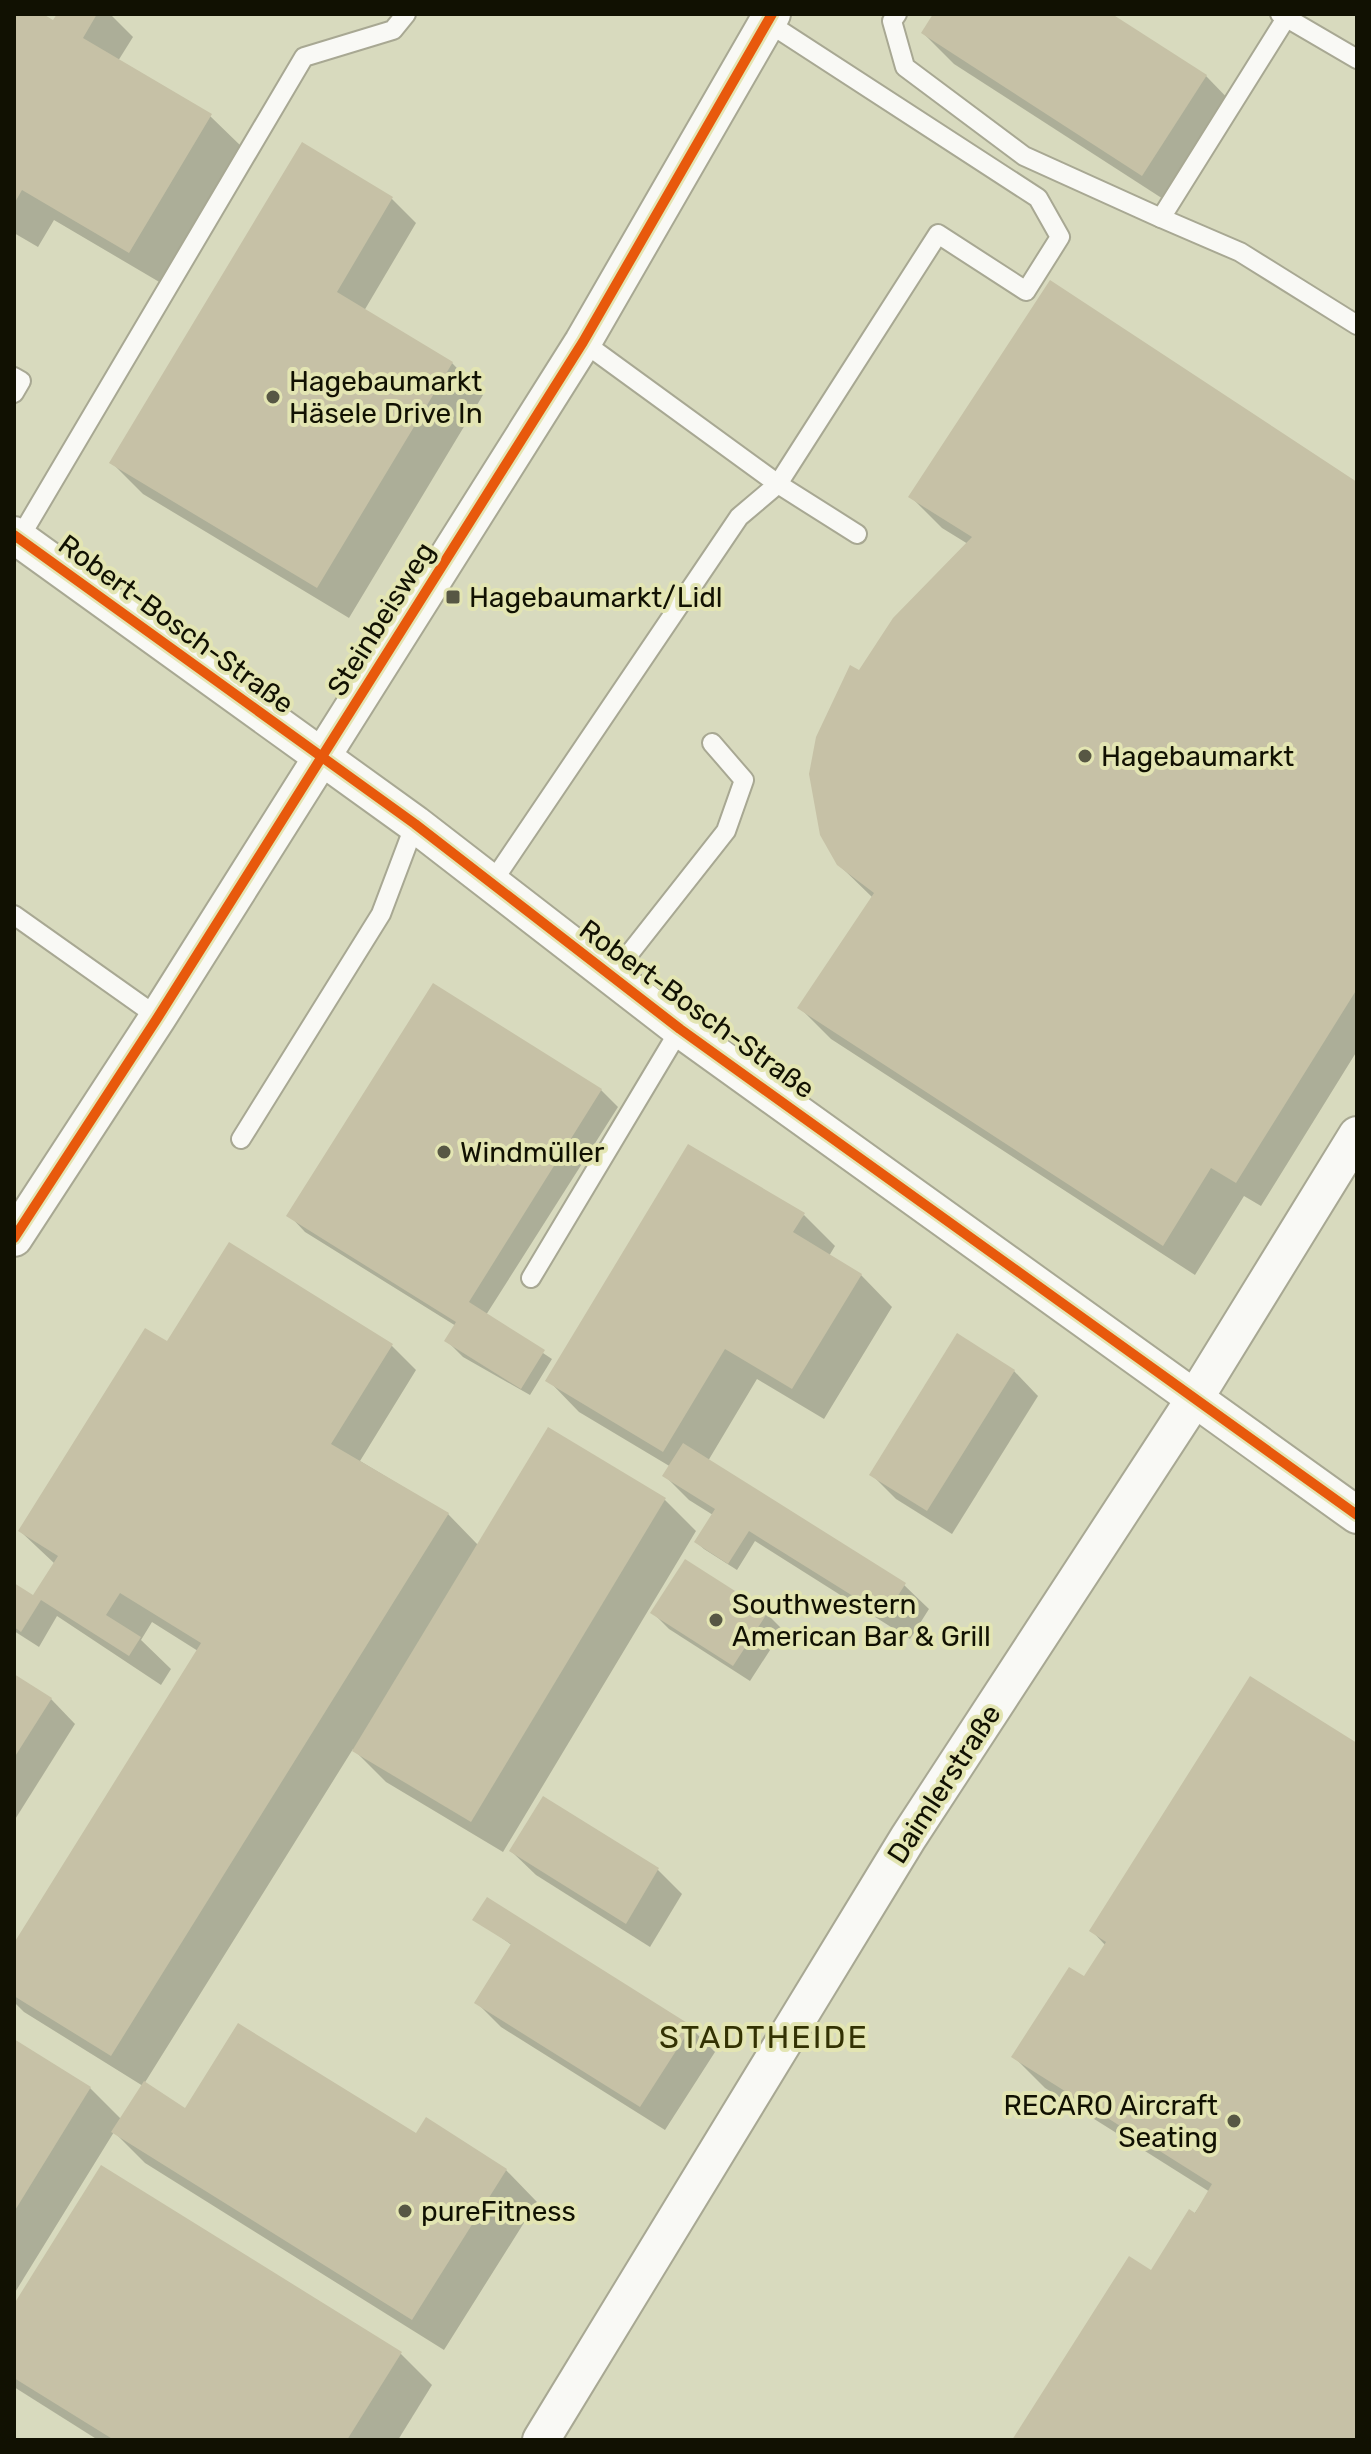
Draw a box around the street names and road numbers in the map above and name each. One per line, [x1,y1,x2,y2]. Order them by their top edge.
street label: Robert-Bosch-Straße [52,528,300,720]
street label: Steinbeisweg [321,536,441,702]
street label: Robert-Bosch-Straße [573,913,821,1105]
street label: Daimlerstraße [880,1698,1008,1870]

